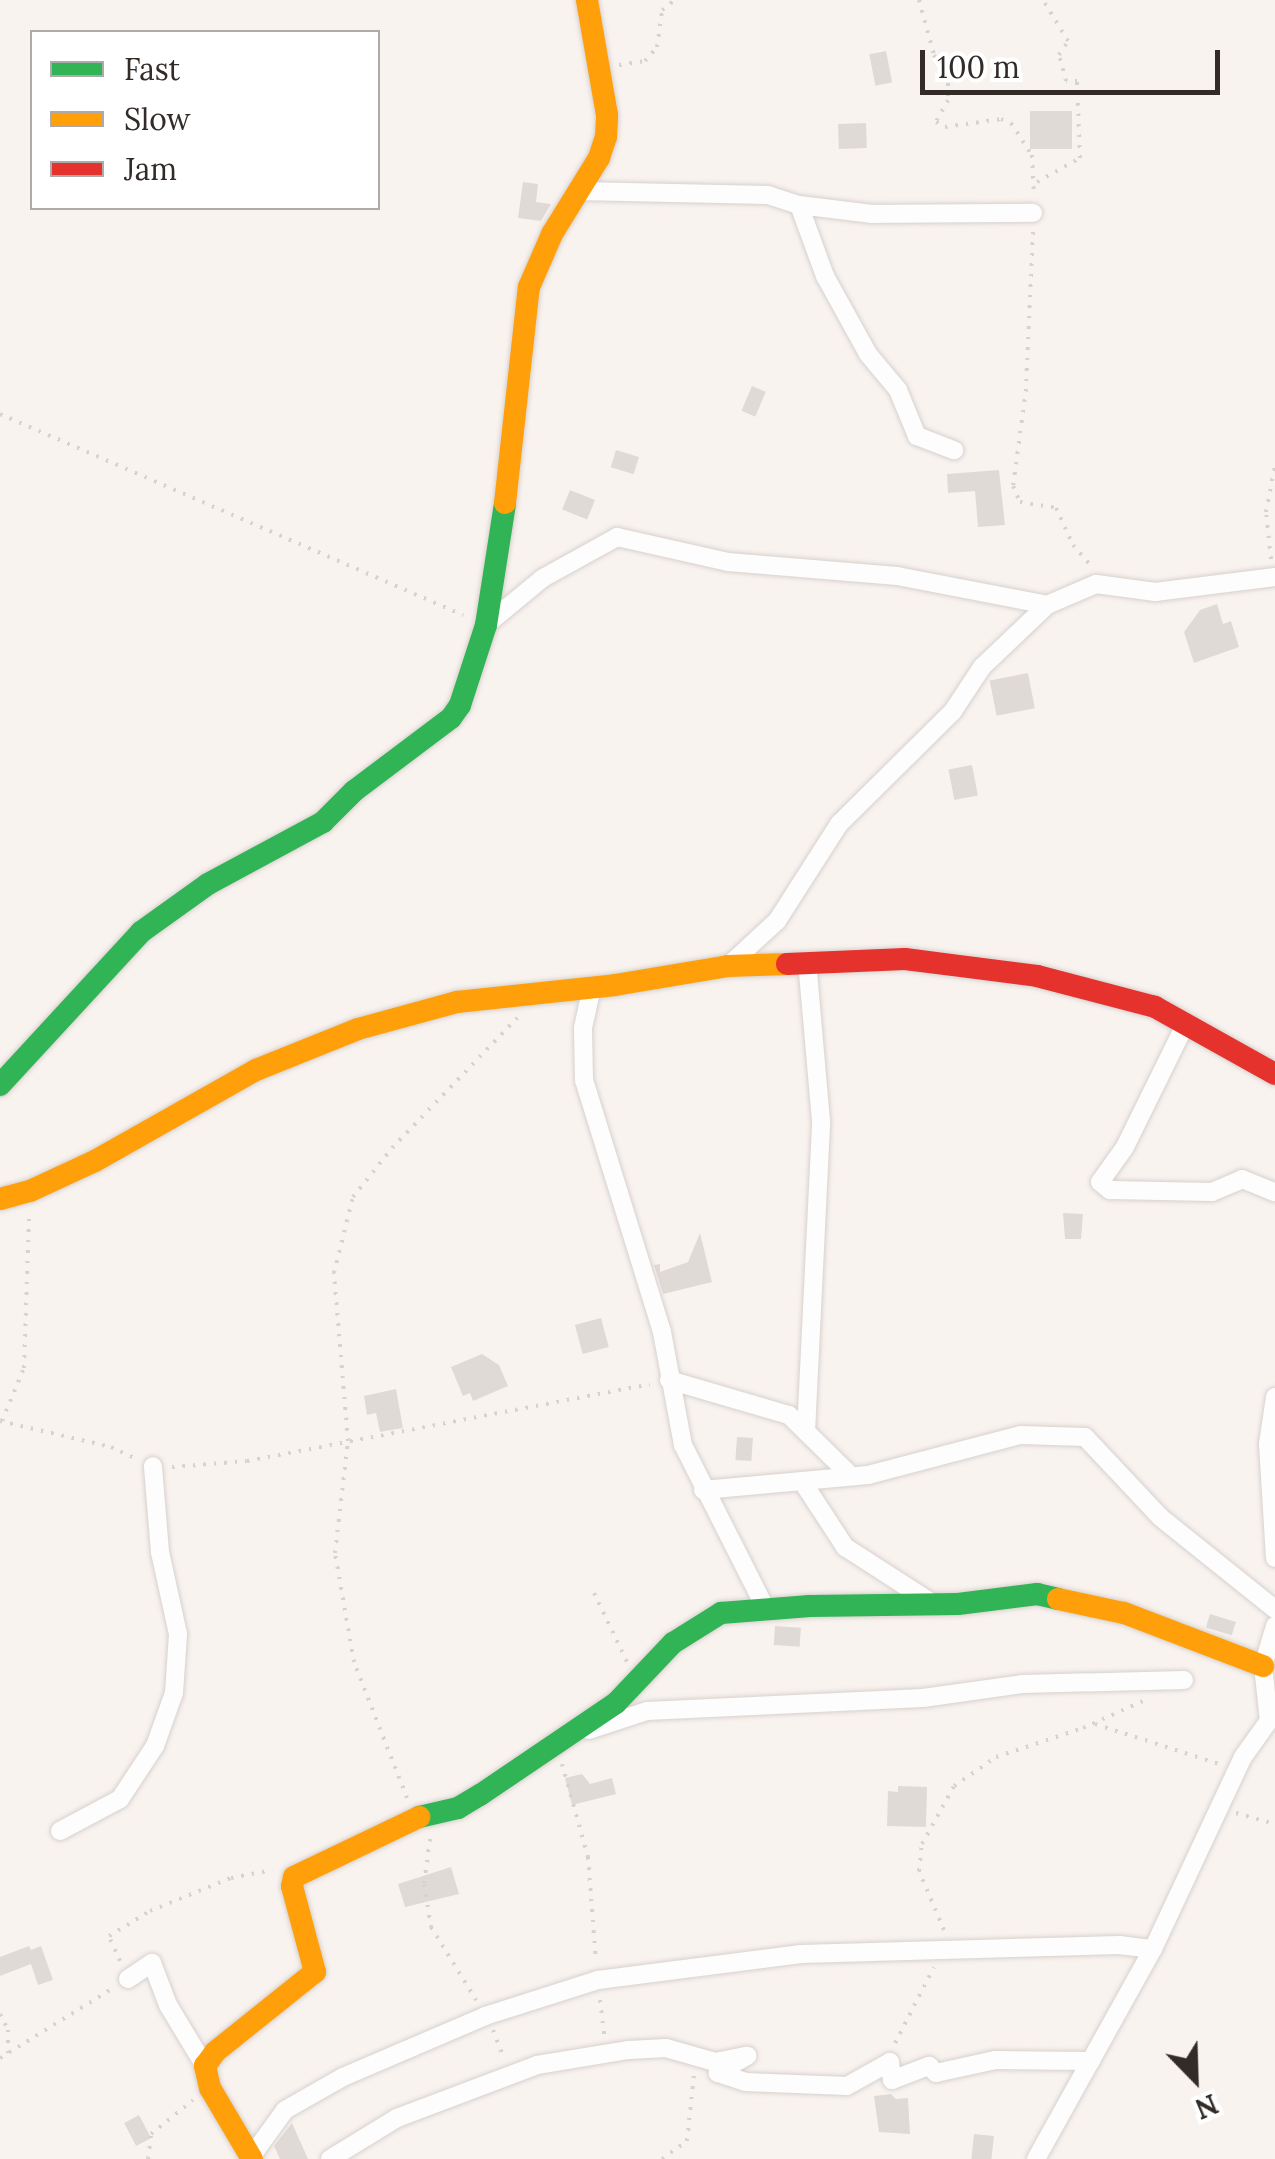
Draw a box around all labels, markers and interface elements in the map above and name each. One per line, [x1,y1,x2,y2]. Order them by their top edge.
legend [30,30,380,210]
scale bar [925,30,1225,92]
text: 100 m [937,48,1020,86]
text: Fast [124,50,180,88]
text: Slow [124,100,190,138]
text: Jam [124,150,177,188]
north arrow [1145,2029,1245,2129]
text: N [1190,2086,1224,2127]

